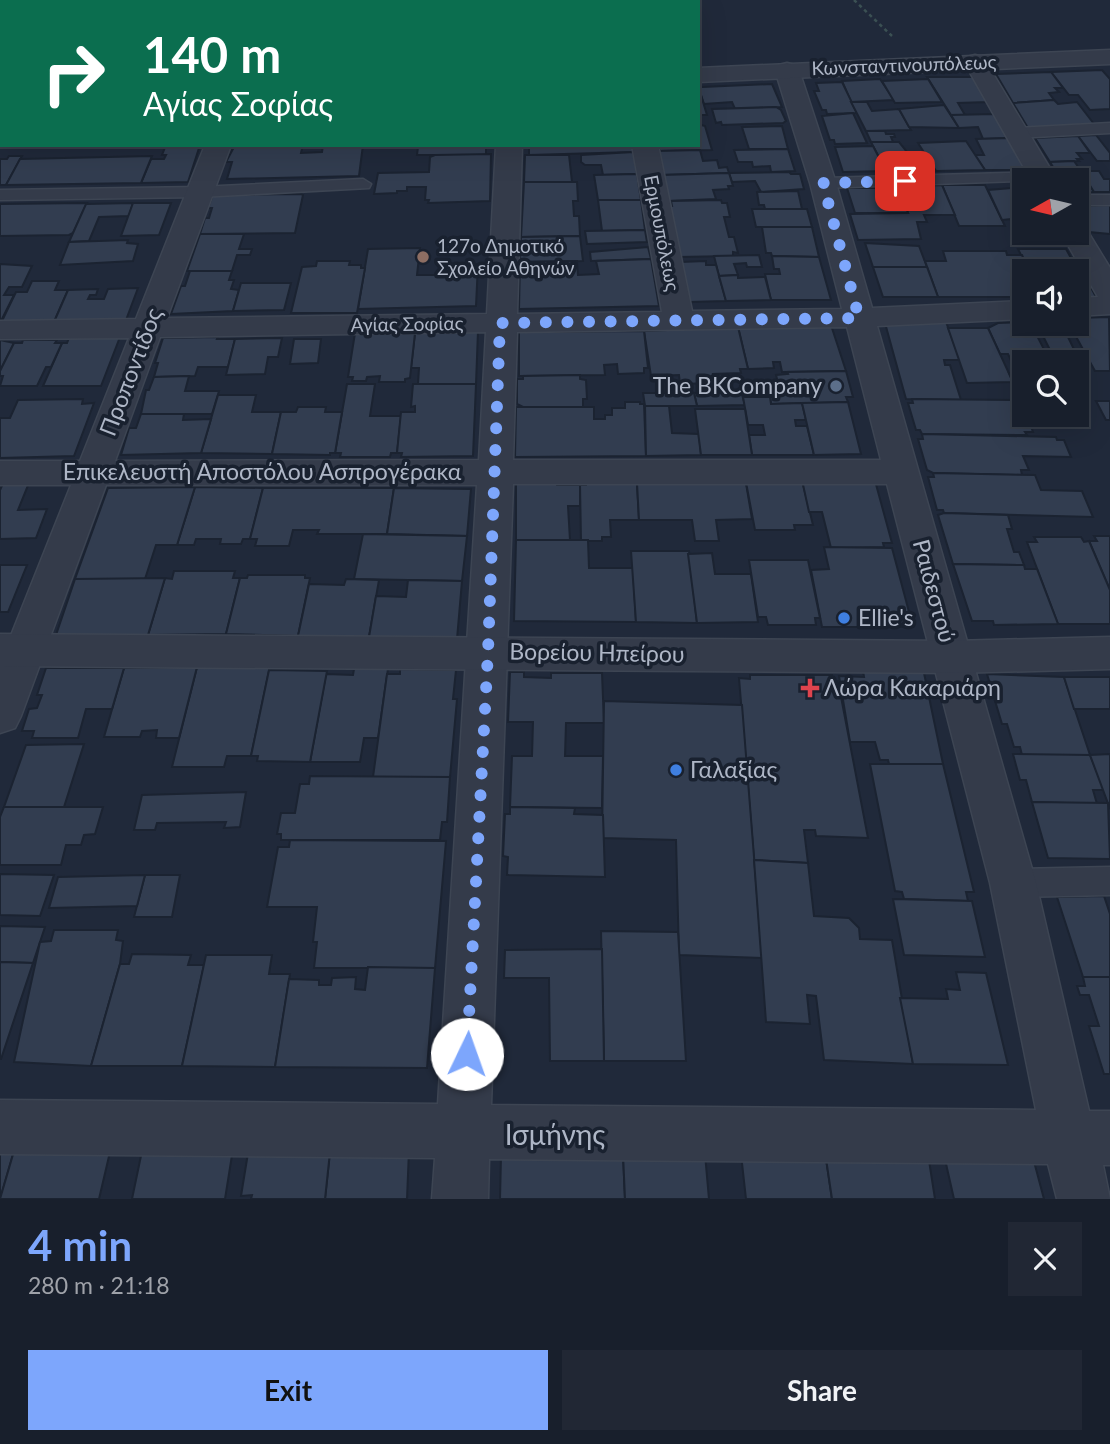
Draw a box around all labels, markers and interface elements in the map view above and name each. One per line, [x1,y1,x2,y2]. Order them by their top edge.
text: 140 m [143,25,281,83]
icon: right [28,28,119,119]
street label: Κωνσταντινουπόλεως [811,50,997,79]
text: Αγίας Σοφίας [143,84,333,123]
pin [875,151,935,211]
icon: arrive [886,162,924,200]
north arrow [1012,168,1088,245]
map controls [1012,168,1089,427]
street label: Ερμουπόλεως [640,173,685,293]
place label: 127ο Δημοτικό Σχολείο Αθηνών [437,234,575,279]
marker: 127ο Δημοτικό Σχολείο Αθηνών [415,249,431,265]
button: sound [1012,259,1089,336]
street label: Προποντίδος [93,303,167,439]
street label: Αγίας Σοφίας [350,311,464,336]
button: search [1012,350,1089,427]
place label: The BKCompany [653,371,822,399]
marker: The BKCompany [828,378,844,394]
street label: Επικελευστή Αποστόλου Ασπρογέρακα [63,457,462,485]
street label: Ραιδεστού [908,536,962,645]
place label: Ellie's [858,603,914,631]
marker: Ellie's [836,610,852,626]
street label: Βορείου Ηπείρου [509,636,685,668]
place label: Λώρα Κακαριάρη [824,673,1001,701]
marker: Λώρα Κακαριάρη [802,680,818,696]
place label: Γαλαξίας [690,755,778,783]
marker: Γαλαξίας [668,762,684,778]
position arrow [430,1017,504,1091]
street label: Ισμήνης [505,1117,605,1151]
text: 4 min [28,1220,132,1270]
button: close [1008,1222,1082,1296]
text: 280 m · 21:18 [28,1271,170,1299]
button: Exit [28,1350,548,1430]
button: Share [562,1350,1082,1430]

